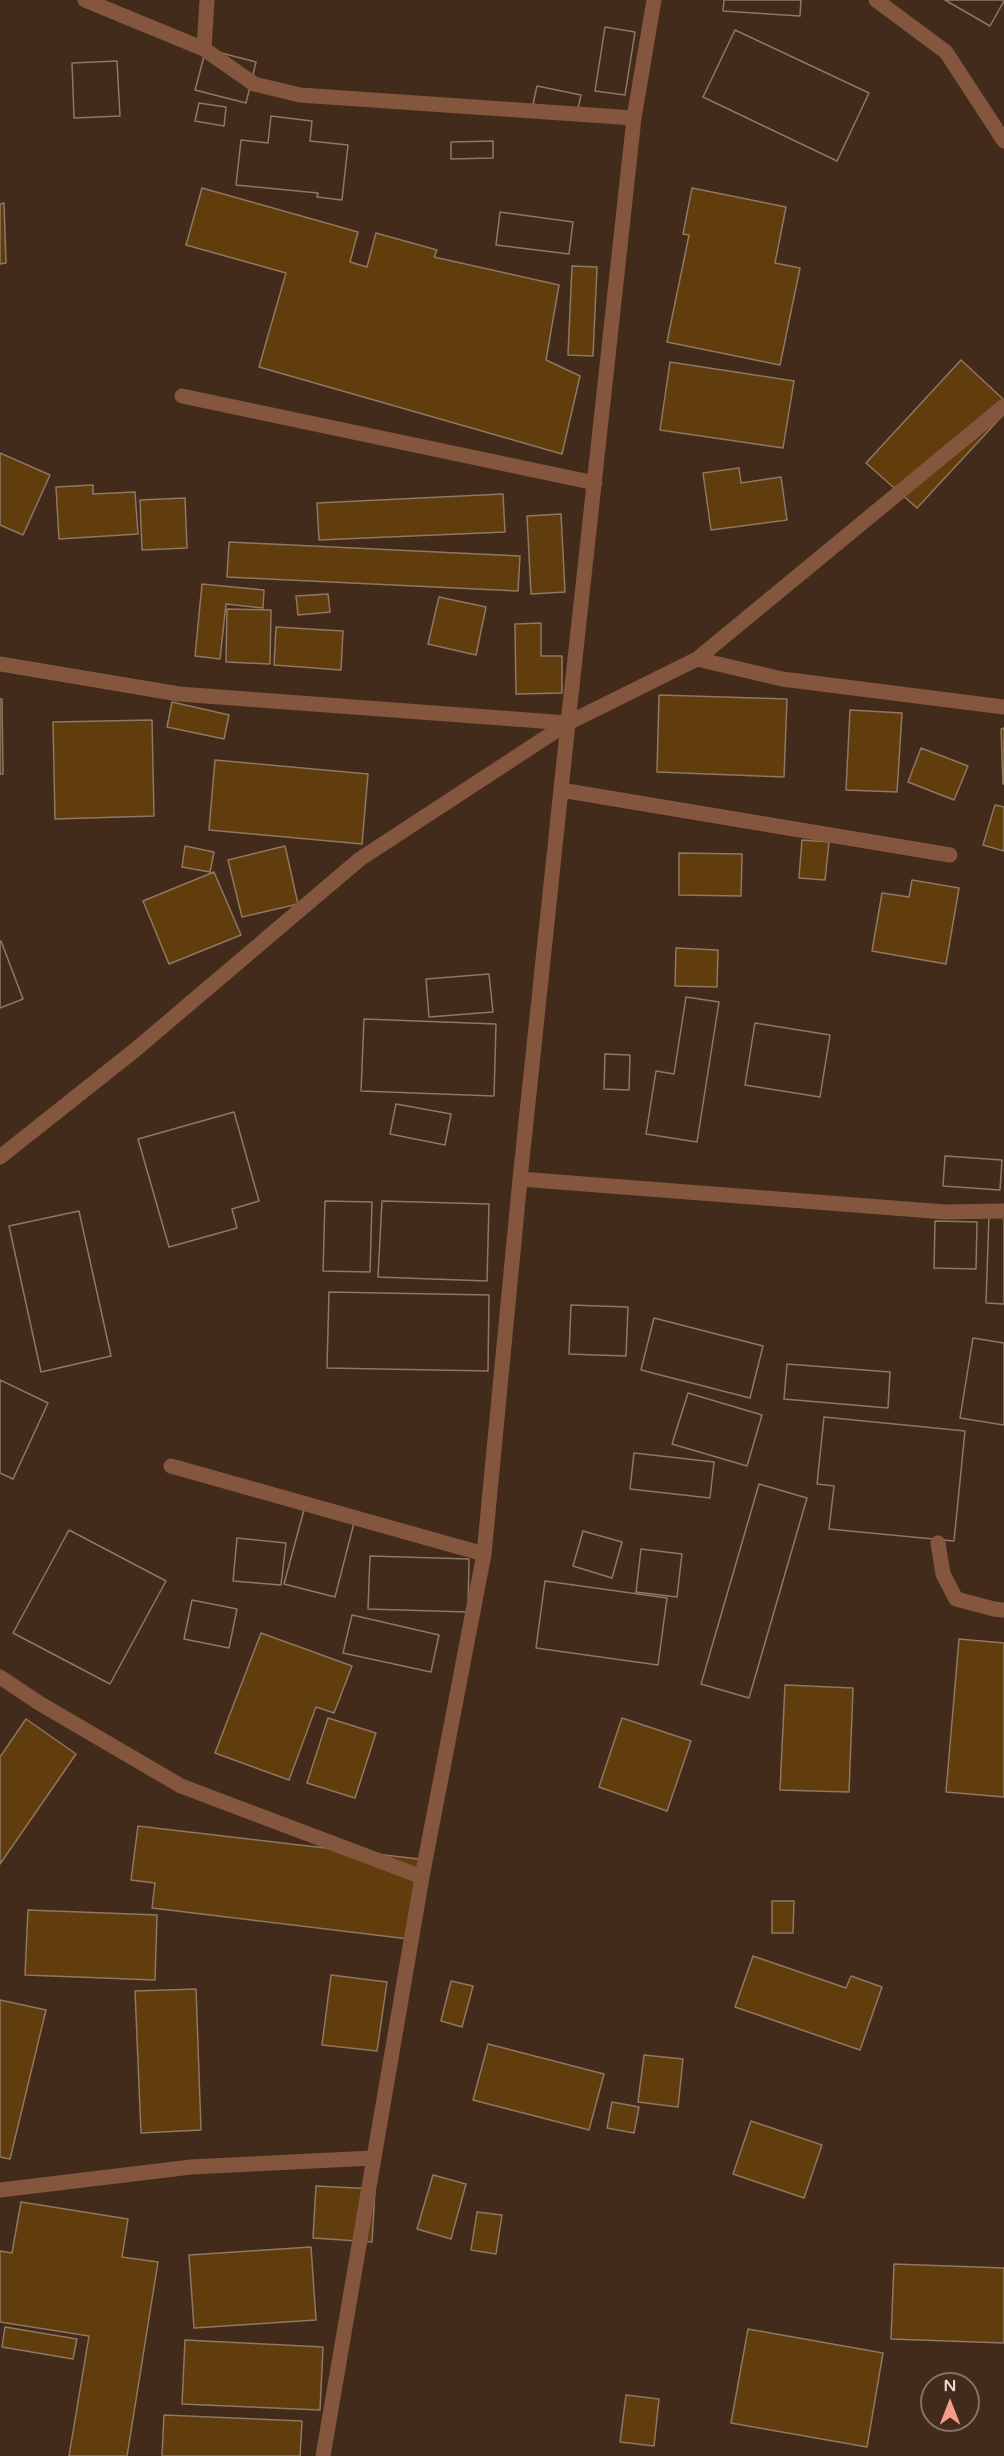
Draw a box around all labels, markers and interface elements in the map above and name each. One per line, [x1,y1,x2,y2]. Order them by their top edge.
north arrow [920,2372,980,2432]
text: N [944,2376,956,2396]

